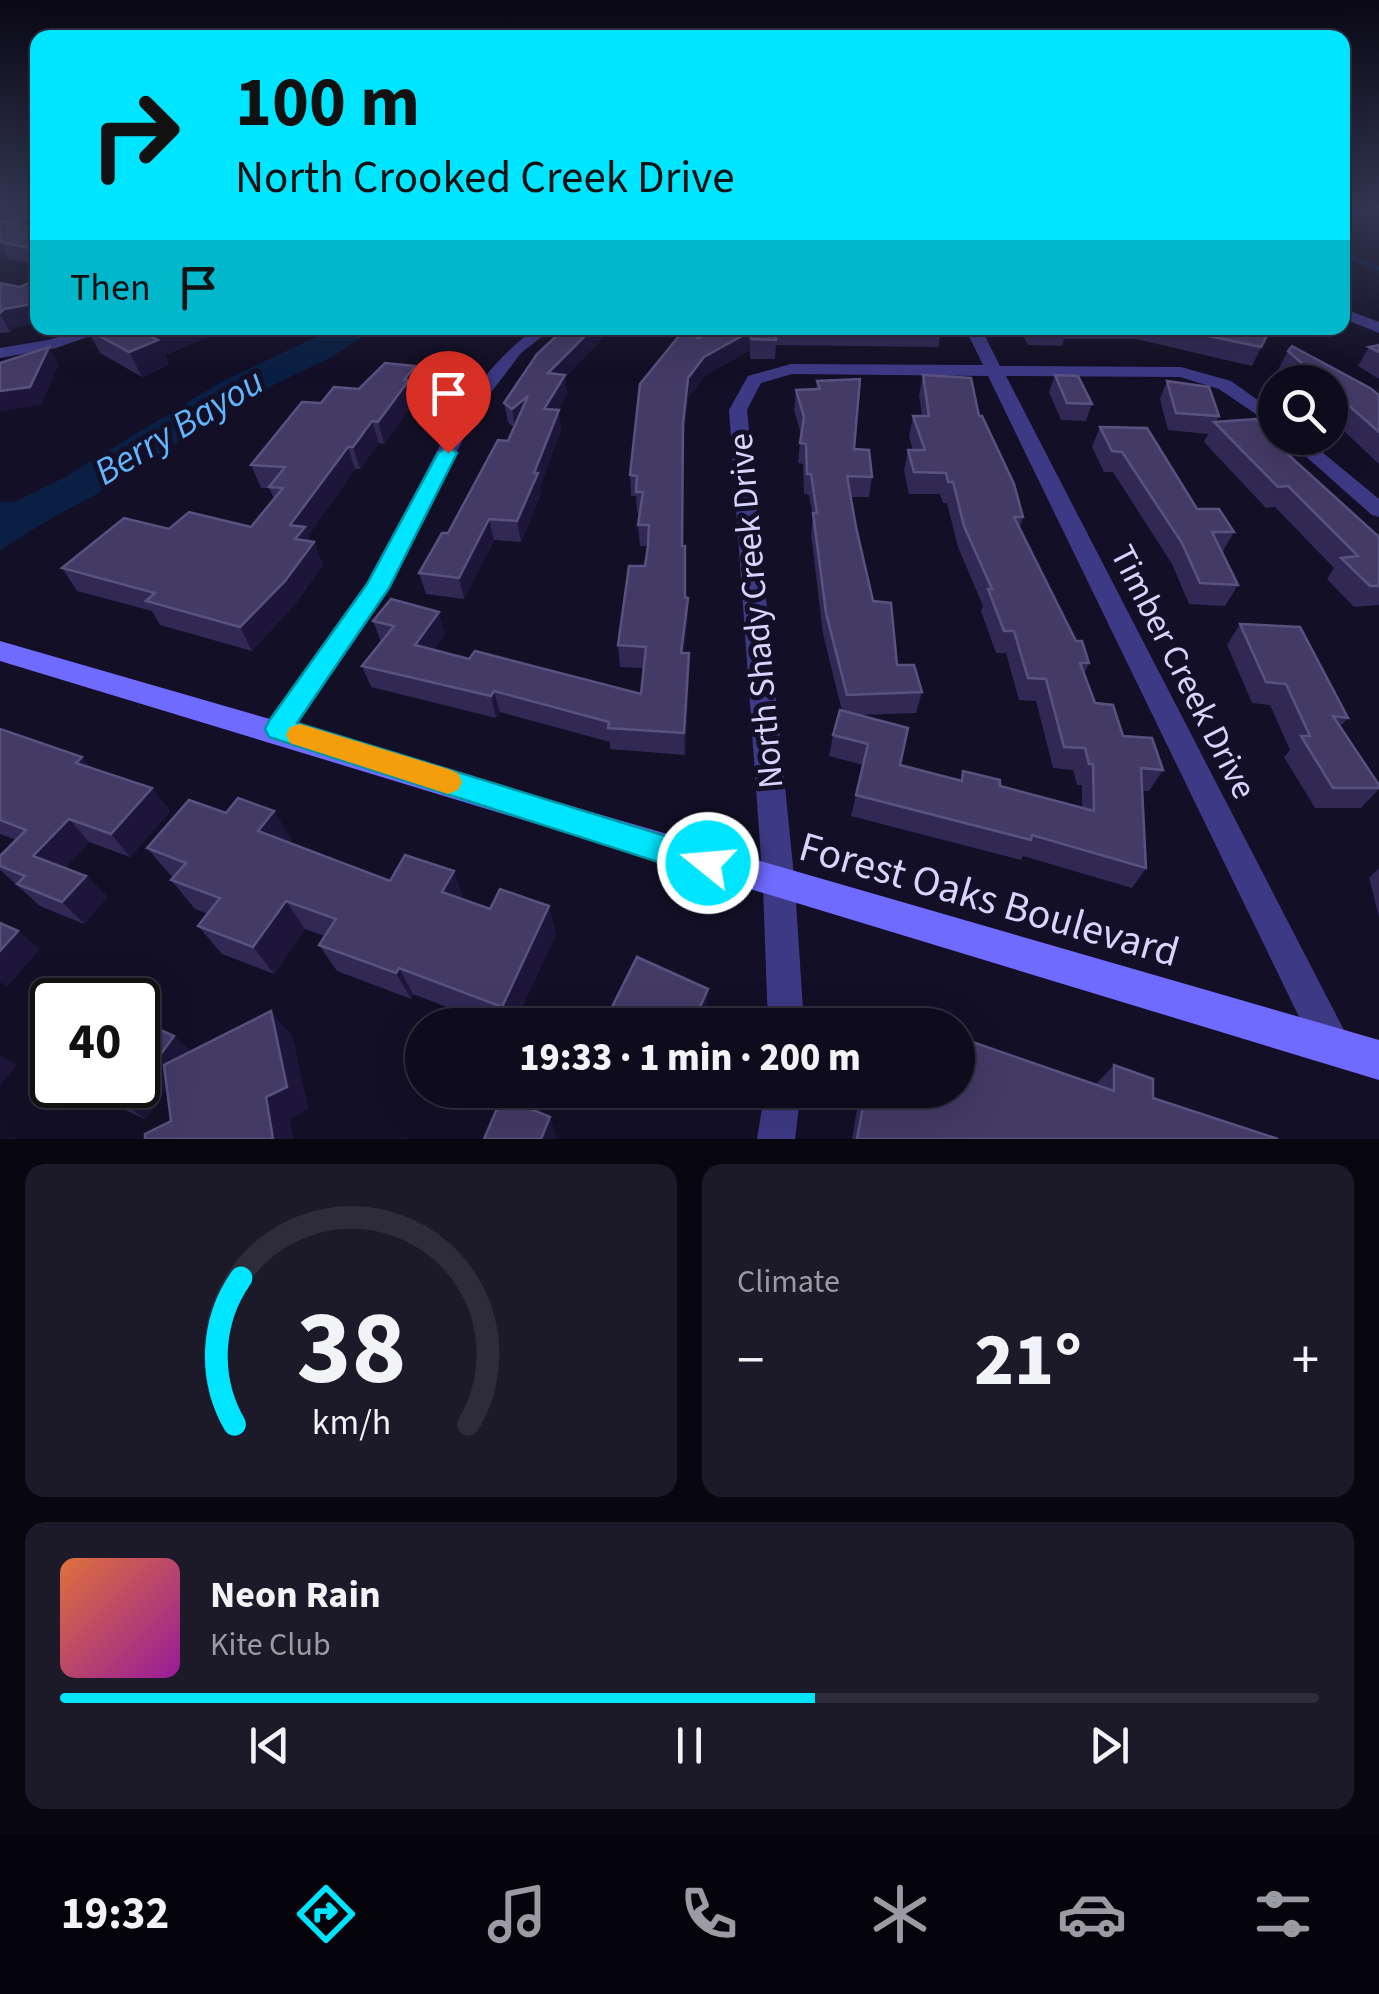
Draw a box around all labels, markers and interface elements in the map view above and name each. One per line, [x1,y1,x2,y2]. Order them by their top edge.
text: 100 m [235,53,420,153]
icon: right [70,70,200,200]
text: North Crooked Creek Drive [235,146,735,210]
icon: arrive [171,260,226,315]
text: Then [70,261,151,315]
pin [406,351,491,454]
water label: Berry Bayou [84,355,274,499]
map controls [1258,365,1348,455]
button: search [1258,365,1348,455]
icon: arrive [421,366,476,421]
street label: North Shady Creek Drive [716,431,796,791]
street label: Timber Creek Drive [1097,536,1269,808]
position arrow [656,811,760,915]
street label: Forest Oaks Boulevard [792,817,1186,983]
speed limit sign: 40 [30,978,160,1108]
text: 19:33 · 1 min · 200 m [519,1031,861,1085]
text: Climate [737,1259,840,1305]
text: 38 [296,1276,406,1424]
text: 21° [974,1307,1082,1414]
text: − [737,1322,764,1400]
text: + [1292,1322,1319,1400]
text: km/h [311,1397,391,1448]
text: Neon Rain [210,1568,381,1622]
text: Kite Club [210,1622,331,1668]
icon: previous [242,1718,297,1773]
icon: pause [662,1718,717,1773]
icon: next [1082,1718,1137,1773]
icon: directions [291,1879,361,1949]
icon: music [482,1879,552,1949]
icon: phone [674,1879,744,1949]
icon: climate [865,1879,935,1949]
icon: car [1057,1879,1127,1949]
icon: filters [1248,1879,1318,1949]
text: 19:32 [61,1882,169,1946]

